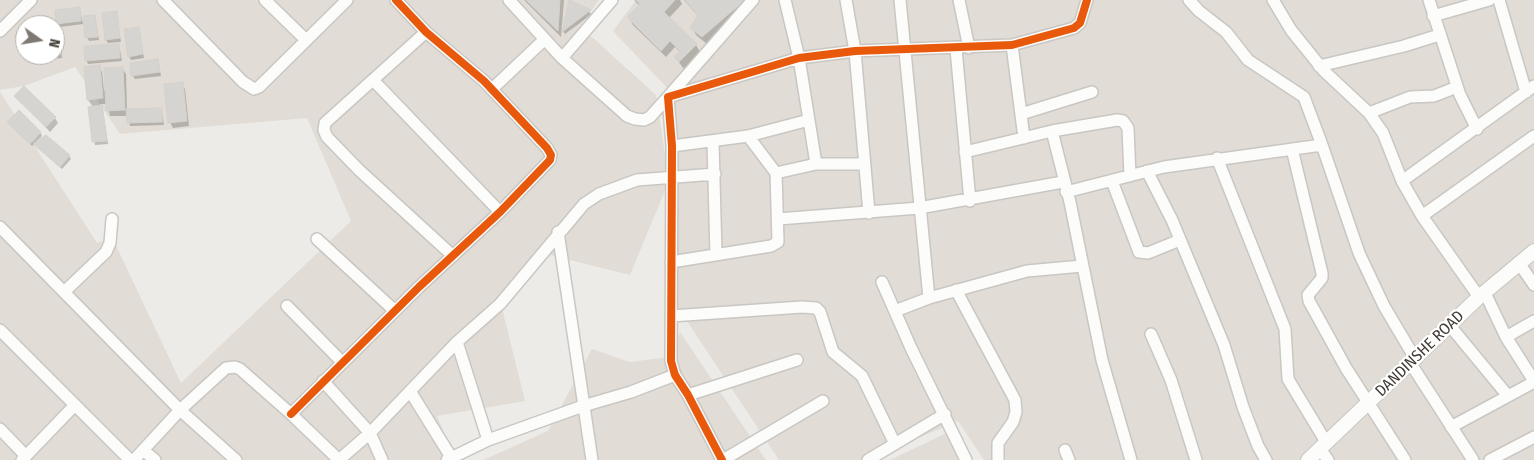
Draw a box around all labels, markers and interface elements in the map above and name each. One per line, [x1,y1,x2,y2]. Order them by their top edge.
north arrow [15,15,65,65]
text: N [45,37,63,49]
street label: DANDINSHE ROAD [1372,307,1468,401]

